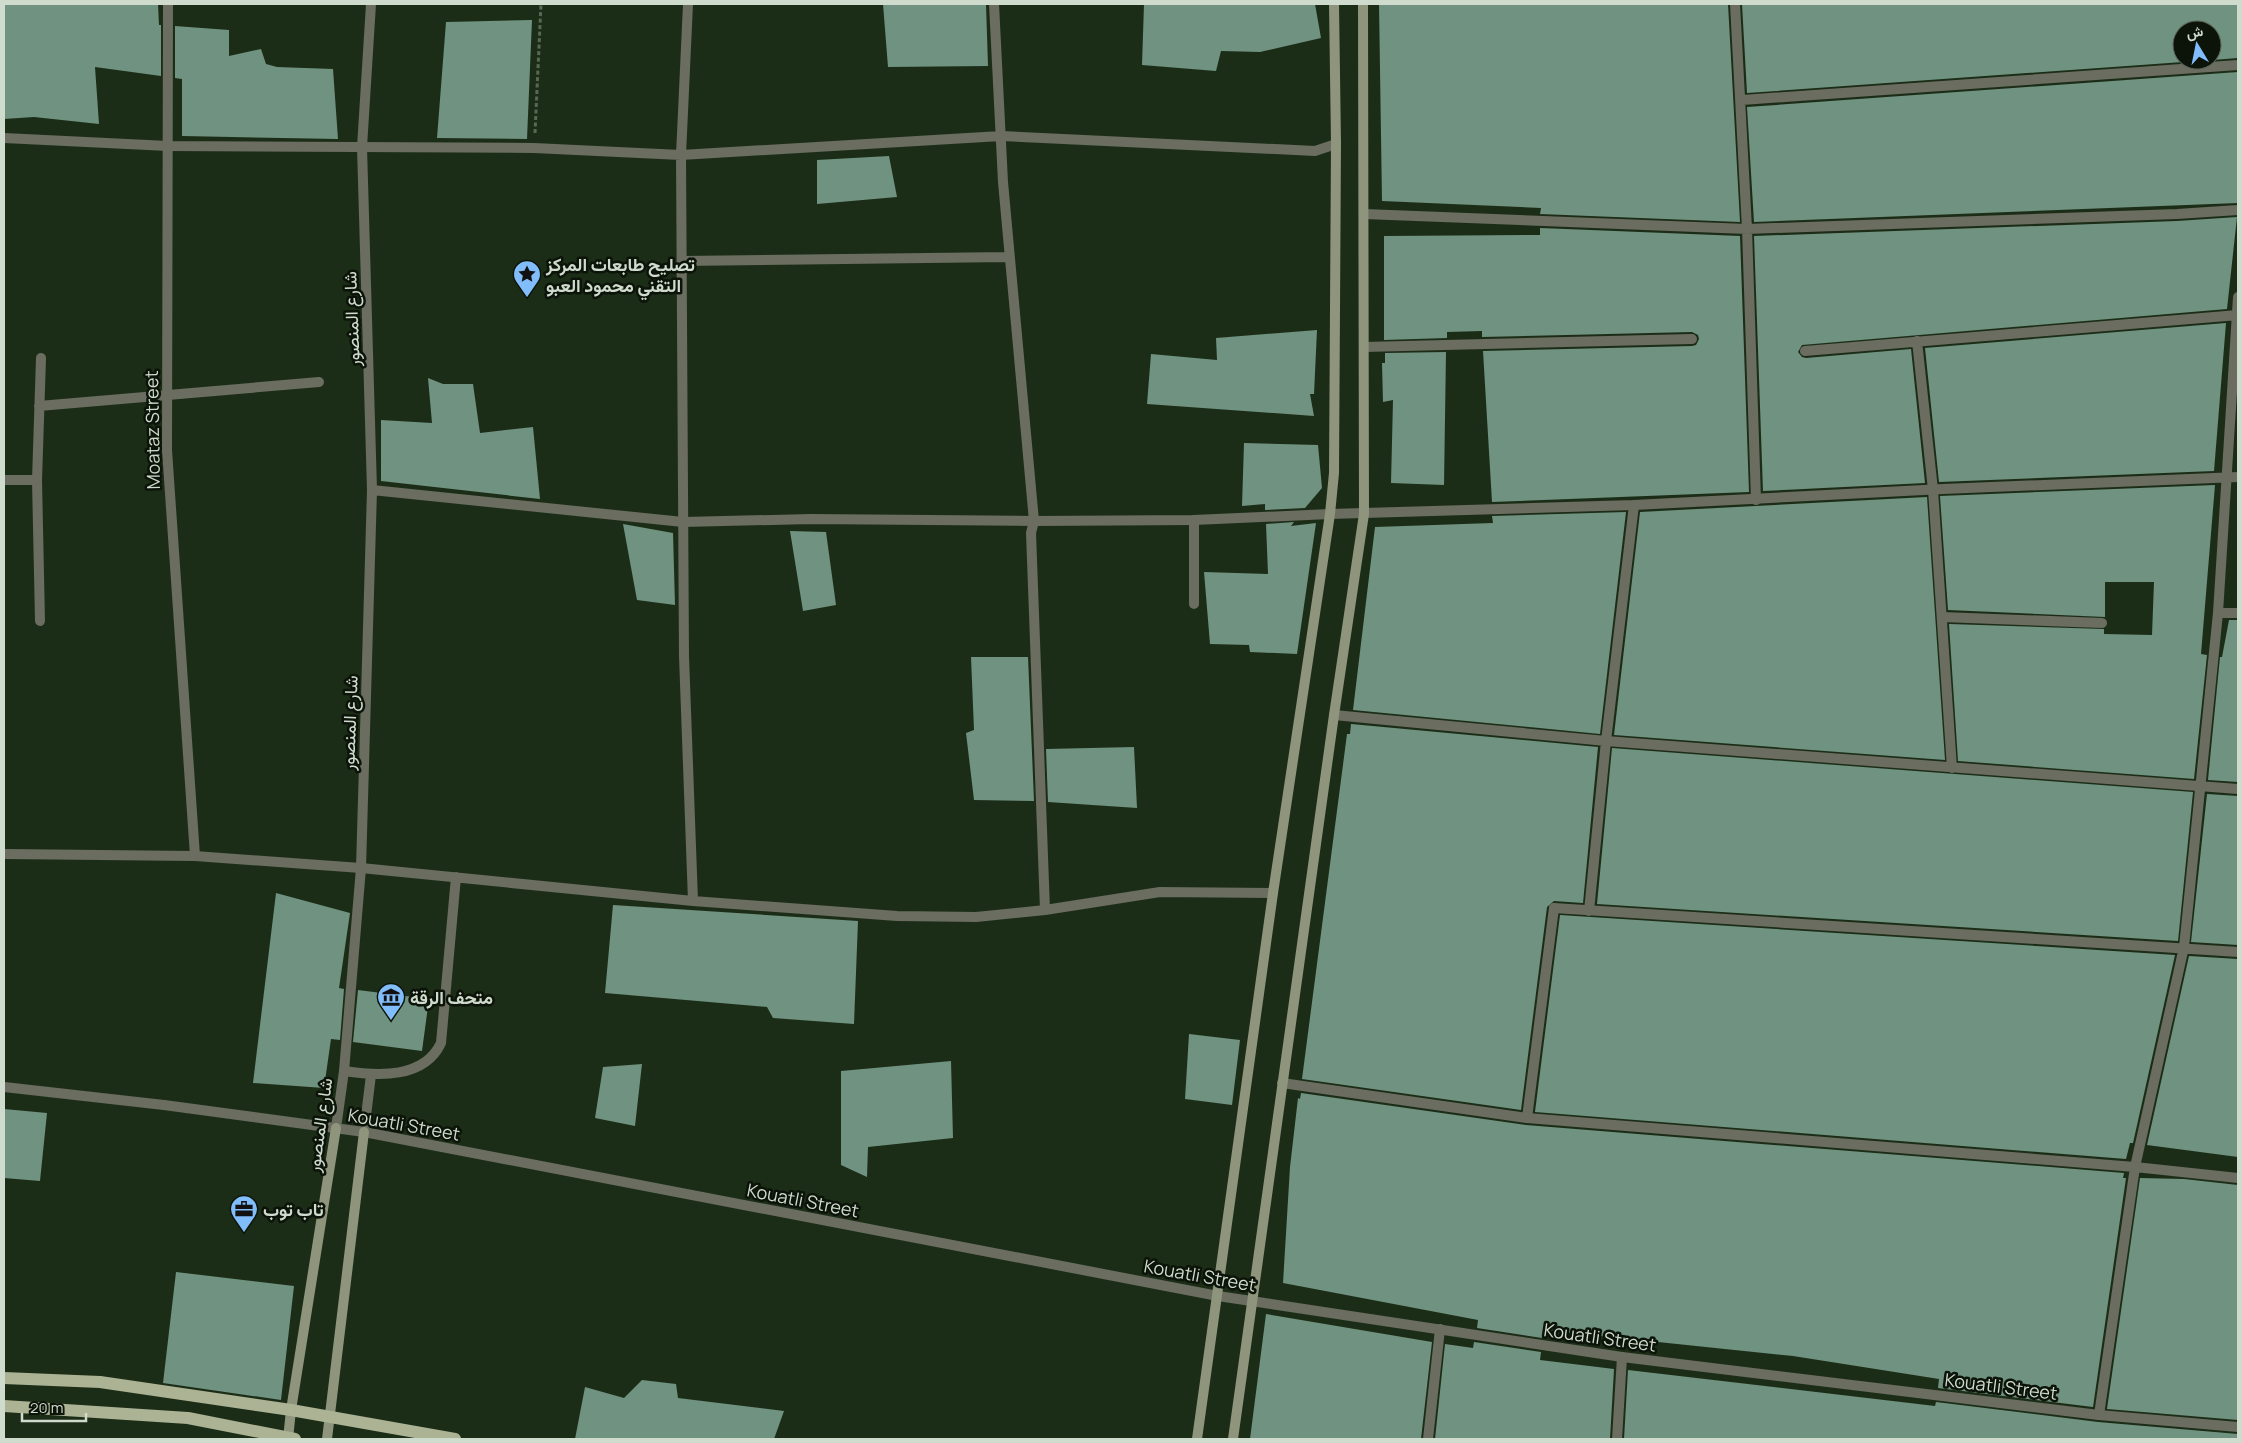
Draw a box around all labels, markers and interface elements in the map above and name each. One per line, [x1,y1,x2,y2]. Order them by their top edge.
north arrow [2172,20,2222,70]
text: ش [2185,21,2205,43]
place label: تصليح طابعات المركز التقني محمود العبو [545,252,695,301]
place icon: تصليح طابعات المركز التقني محمود العبو [512,259,542,298]
street label: شارع المنصور [337,271,366,368]
street label: Moataz Street [139,370,165,490]
street label: شارع المنصور [335,675,364,772]
museum icon: متحف الرقة [376,982,406,1021]
place label: متحف الرقة [410,985,493,1009]
street label: شارع المنصور [300,1076,338,1175]
street label: Kouatli Street [346,1102,462,1146]
street label: Kouatli Street [745,1177,861,1223]
office icon: تاب توب [229,1194,259,1233]
place label: تاب توب [263,1197,324,1221]
street label: Kouatli Street [1142,1253,1258,1297]
street label: Kouatli Street [1542,1317,1658,1357]
street label: Kouatli Street [1943,1367,2059,1405]
scale bar [22,1390,86,1422]
text: 20 m [30,1397,63,1418]

